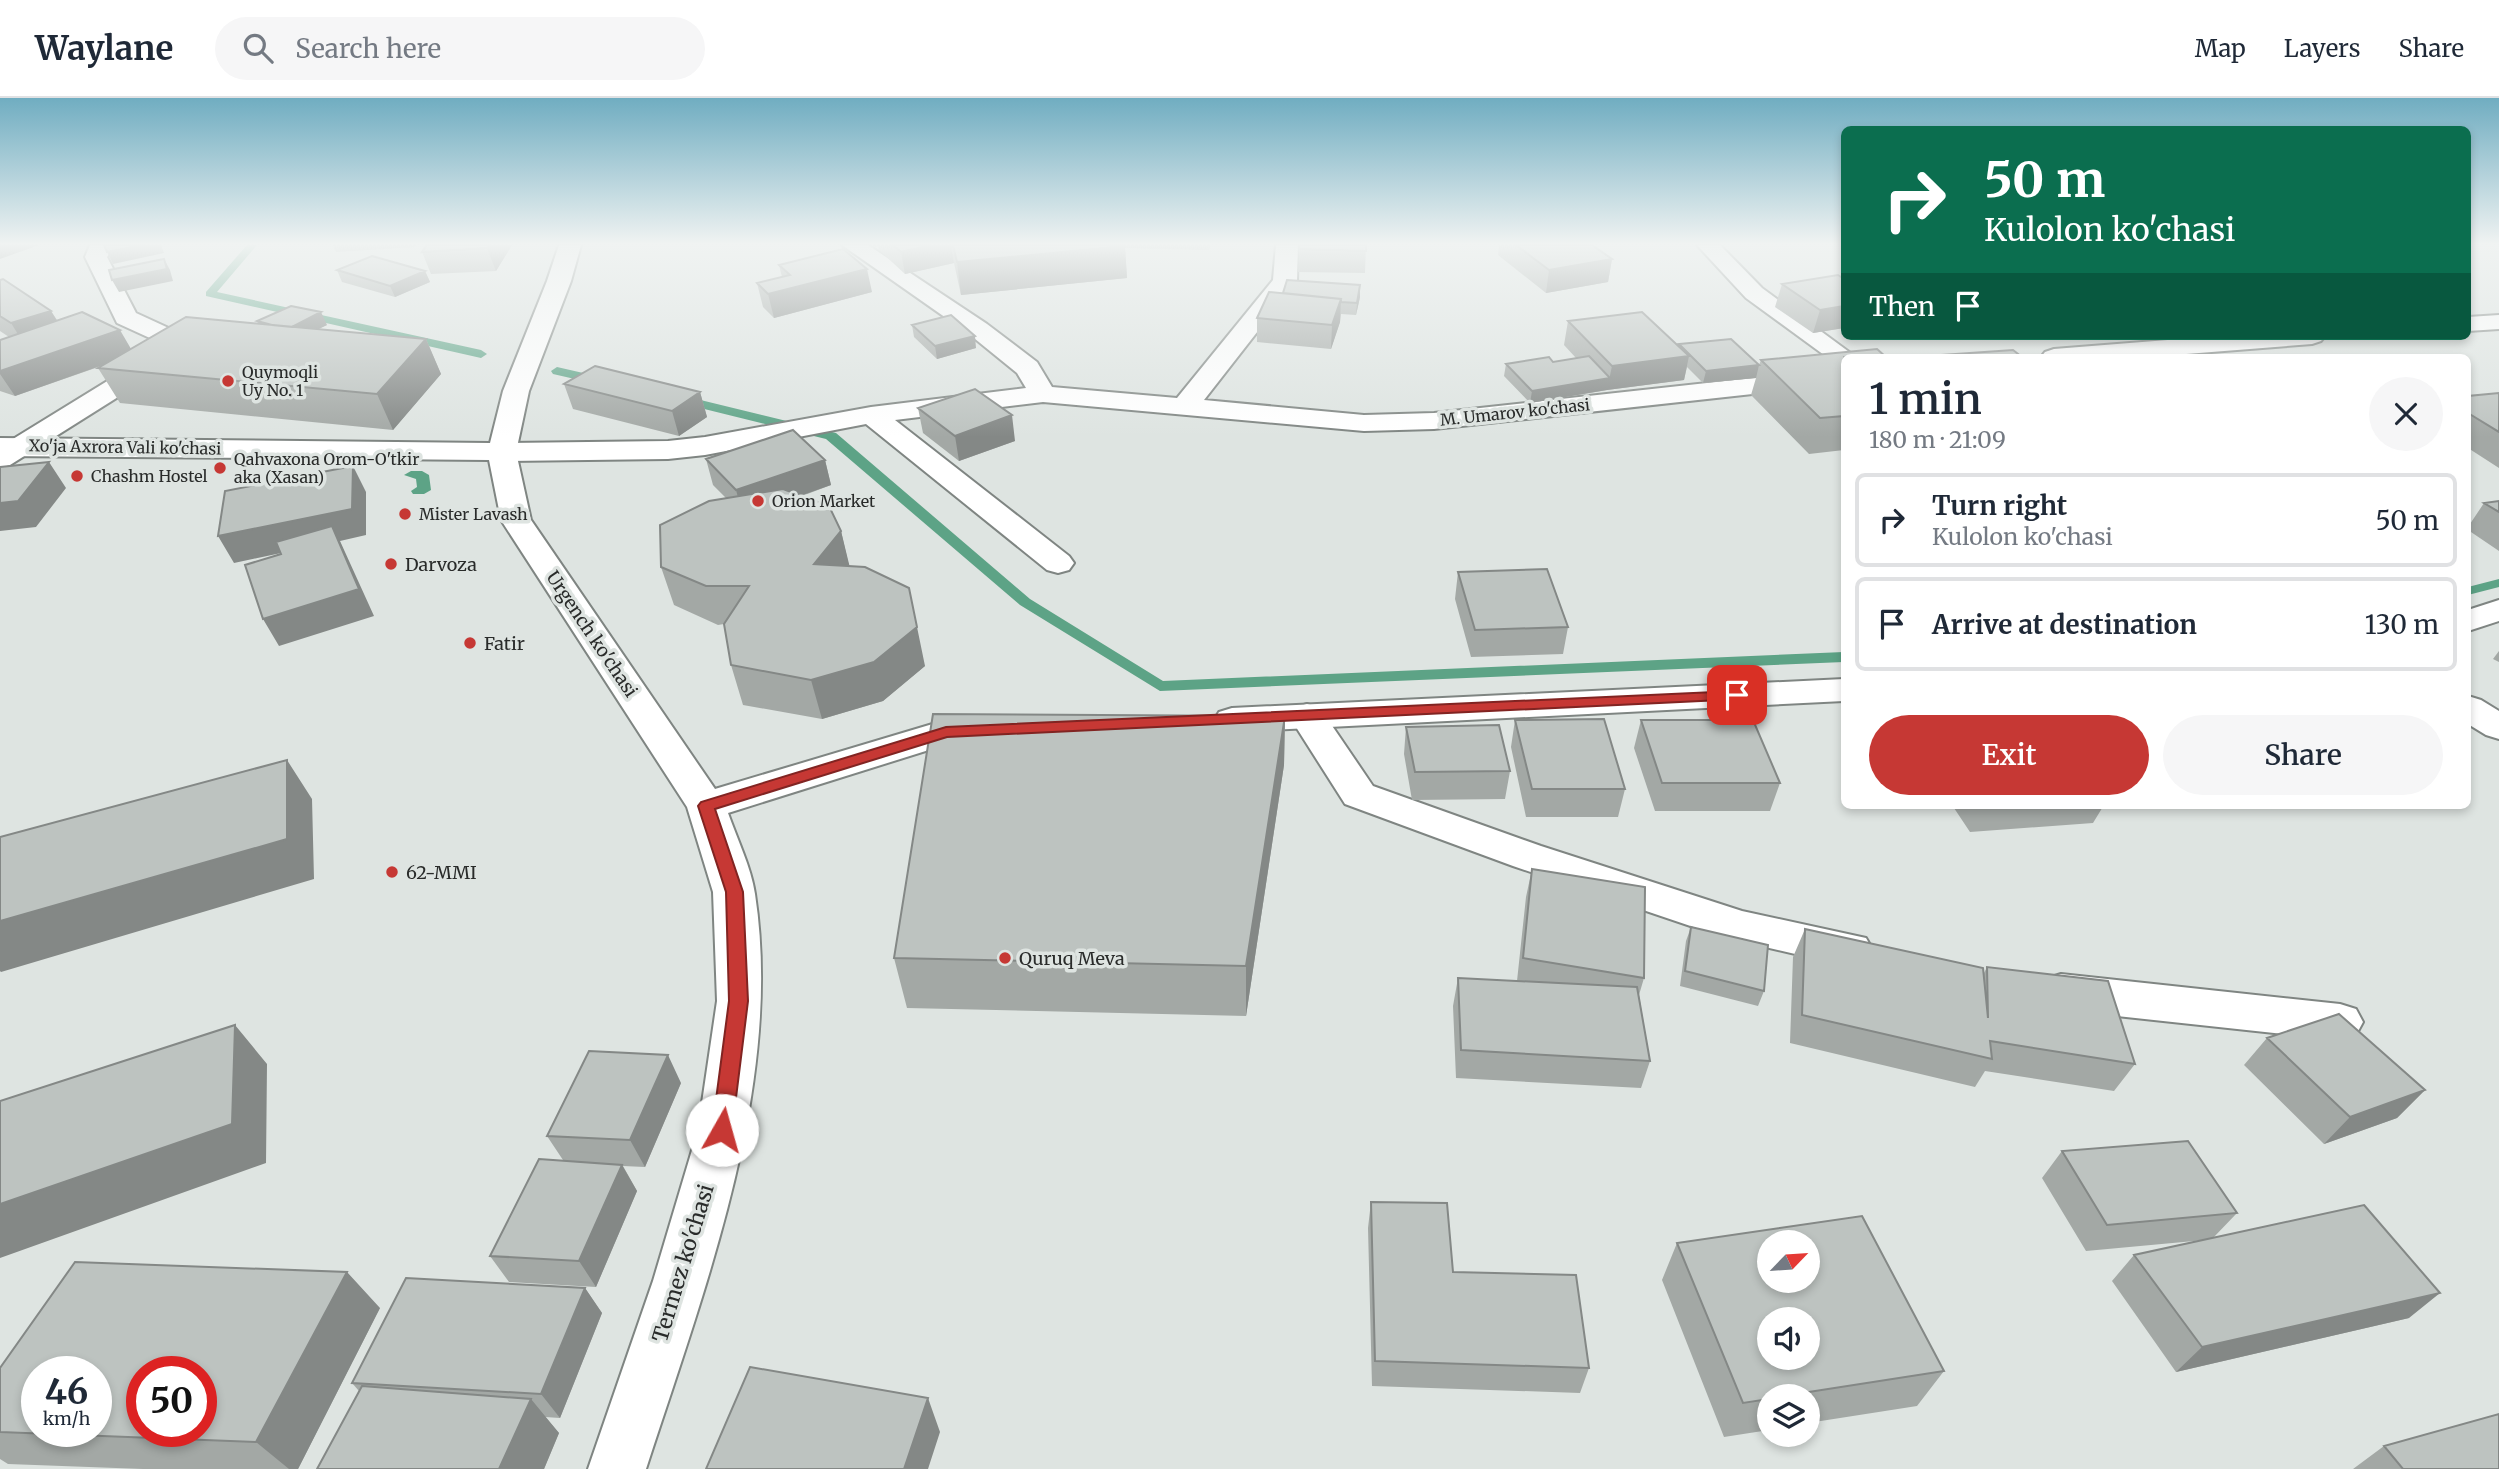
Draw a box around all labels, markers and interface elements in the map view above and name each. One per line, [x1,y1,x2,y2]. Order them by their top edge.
search box [215,17,705,80]
text: Waylane [35,28,173,69]
icon: search [239,29,277,67]
text: Search here [295,32,441,65]
text: Map [2195,33,2246,64]
text: Layers [2284,33,2360,64]
text: Share [2398,33,2464,64]
text: 50 m [1984,149,2105,210]
icon: right [1869,154,1960,245]
text: Kulolon ko'chasi [1984,210,2235,250]
icon: arrive [1949,287,1987,325]
text: Then [1869,290,1935,323]
place label: Quymoqli Uy No. 1 [242,362,318,400]
marker: Quymoqli Uy No. 1 [220,373,236,389]
text: 1 min [1869,373,1982,425]
button: close [2369,377,2443,451]
street label: M. Umarov ko'chasi [1439,394,1591,430]
text: 180 m · 21:09 [1869,425,2006,454]
street label: Xo'ja Axrora Vali ko'chasi [29,435,221,459]
place label: Qahvaxona Orom-O'tkir aka (Xasan) [234,449,419,487]
marker: Qahvaxona Orom-O'tkir aka (Xasan) [212,460,228,476]
place label: Chashm Hostel [91,466,207,486]
marker: Chashm Hostel [69,468,85,484]
text: Turn right [1932,489,2067,522]
place label: Orion Market [772,491,876,511]
marker: Orion Market [750,493,766,509]
icon: right [1873,501,1911,539]
place label: Mister Lavash [419,504,528,524]
text: 50 m [2375,504,2439,537]
marker: Mister Lavash [397,506,413,522]
text: Kulolon ko'chasi [1932,522,2113,551]
place label: Darvoza [405,553,477,576]
marker: Darvoza [383,556,399,572]
street label: Urgench ko'chasi [541,567,643,702]
icon: arrive [1873,605,1911,643]
text: Arrive at destination [1932,608,2197,641]
text: 130 m [2365,608,2439,641]
place label: Fatir [484,632,525,655]
marker: Fatir [462,635,478,651]
pin [1707,665,1767,725]
icon: arrive [1718,676,1756,714]
button: Exit [1869,715,2149,795]
button: Share [2163,715,2443,795]
place label: 62-MMI [406,861,477,884]
marker: 62-MMI [384,864,400,880]
place label: Quruq Meva [1019,947,1125,970]
marker: Quruq Meva [997,950,1013,966]
position arrow [685,1093,759,1167]
street label: Termez ko'chasi [646,1181,720,1345]
north arrow [1757,1230,1820,1293]
map controls [1757,1230,1820,1447]
button: sound [1757,1307,1820,1370]
speed limit sign: 50 [126,1356,217,1447]
text: 46 [45,1370,88,1414]
button: layers [1757,1384,1820,1447]
text: km/h [43,1407,90,1430]

